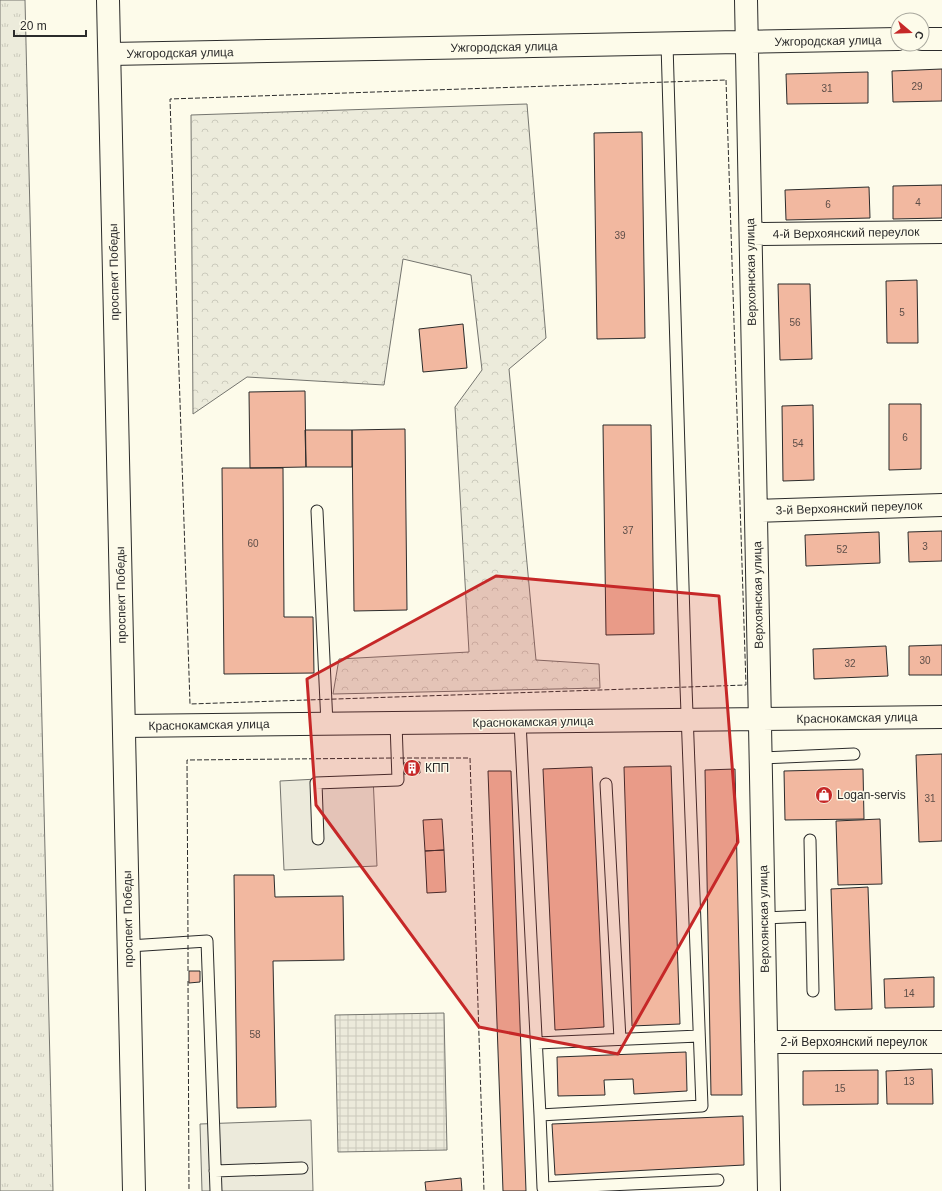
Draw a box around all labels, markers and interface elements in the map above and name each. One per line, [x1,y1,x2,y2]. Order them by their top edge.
scale bar [14,12,86,38]
north arrow [890,12,930,52]
text: 20 m [20,19,47,33]
text: С [912,30,926,41]
street label: Ужгородская улица [774,33,882,49]
street label: Ужгородская улица [450,39,558,55]
street label: Ужгородская улица [126,45,234,61]
house number: 29 [911,81,923,92]
house number: 31 [821,83,833,94]
house number: 4 [915,197,921,208]
house number: 6 [825,199,831,210]
street label: Верхоянская улица [743,218,759,326]
street label: проспект Победы [106,223,122,321]
street label: 4-й Верхоянский переулок [773,225,920,241]
house number: 39 [614,230,626,241]
house number: 5 [899,307,905,318]
house number: 56 [789,317,801,328]
house number: 6 [902,432,908,443]
house number: 54 [792,438,804,449]
street label: 3-й Верхоянский переулок [775,498,923,518]
house number: 37 [622,525,634,536]
house number: 60 [247,538,259,549]
street label: Верхоянская улица [750,541,766,649]
house number: 3 [922,541,928,552]
house number: 52 [836,544,848,555]
street label: проспект Победы [113,546,129,644]
house number: 30 [919,655,931,666]
house number: 32 [844,658,856,669]
street label: Краснокамская улица [796,710,918,726]
street label: Краснокамская улица [472,714,594,730]
street label: Краснокамская улица [148,717,270,733]
building icon: КПП [402,758,422,778]
place label: КПП [425,761,449,775]
shop icon: Logan-servis [814,785,834,805]
place label: Logan-servis [837,788,906,802]
house number: 31 [924,793,936,804]
street label: Верхоянская улица [756,865,772,973]
street label: проспект Победы [120,870,136,968]
house number: 14 [903,988,915,999]
house number: 58 [249,1029,261,1040]
street label: 2-й Верхоянский переулок [781,1035,928,1049]
house number: 13 [903,1076,915,1087]
house number: 15 [834,1083,846,1094]

